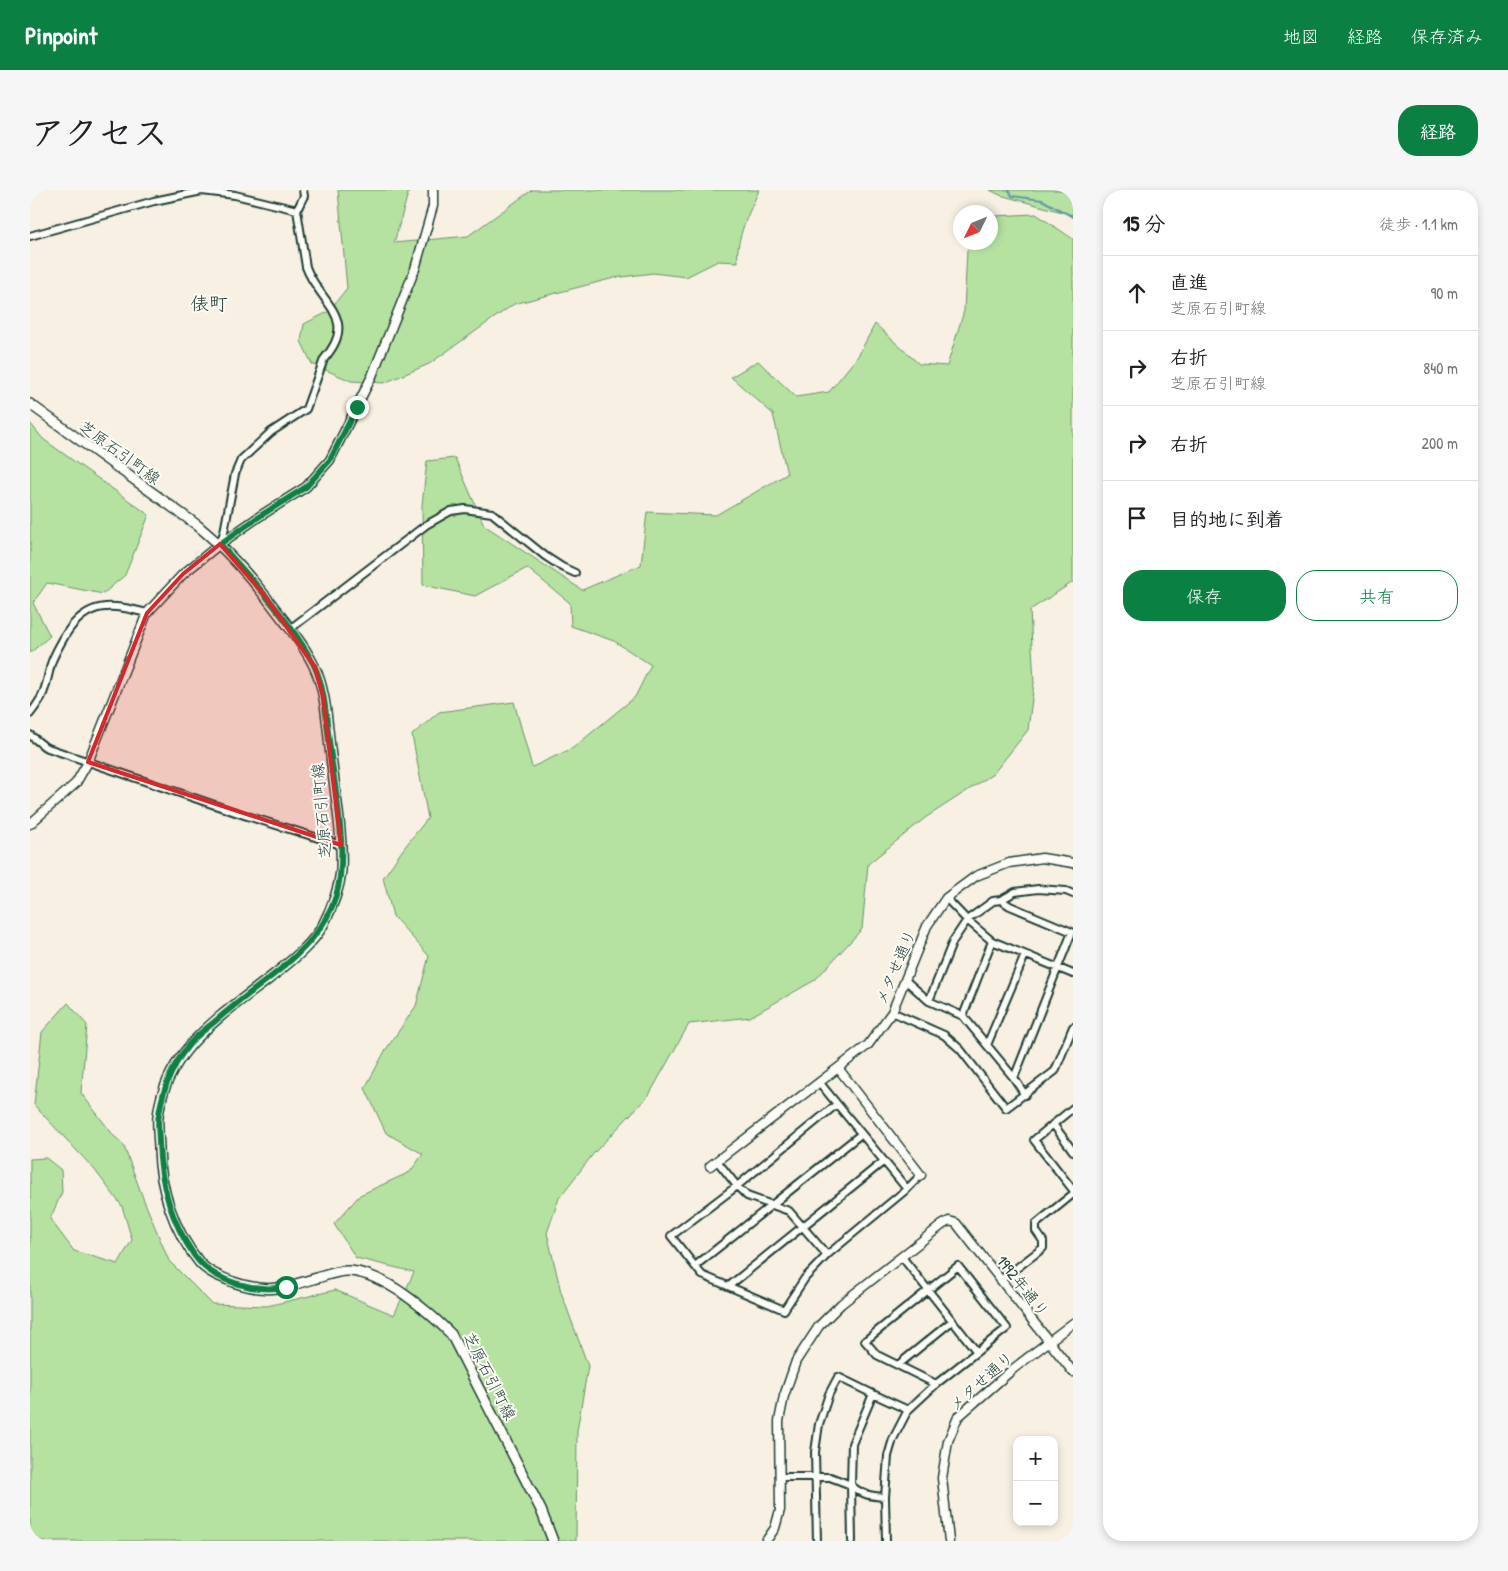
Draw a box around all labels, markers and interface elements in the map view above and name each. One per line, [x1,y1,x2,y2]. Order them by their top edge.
text: Pinpoint [25,19,97,51]
text: 地図 [1283,24,1319,49]
text: 経路 [1347,24,1383,49]
text: 保存済み [1411,24,1483,49]
button: 経路 [1398,105,1478,156]
text: アクセス [30,109,168,156]
north arrow [953,205,998,250]
text: 15 分 [1123,209,1165,238]
text: 徒歩 · 1.1 km [1379,213,1458,235]
text: 直進 [1170,269,1208,295]
icon: ahead [1123,279,1151,307]
text: 90 m [1430,282,1458,304]
district label: 俵町 [190,290,228,316]
text: 芝原石引町線 [1170,297,1266,319]
text: 右折 [1170,344,1208,370]
icon: right [1123,354,1151,382]
text: 840 m [1423,357,1458,379]
text: 芝原石引町線 [1170,372,1266,394]
route end [346,396,369,419]
street label: 芝原石引町線 [75,415,165,489]
icon: right [1123,429,1151,457]
text: 右折 [1170,431,1208,457]
text: 200 m [1422,432,1458,454]
icon: arrive [1123,504,1151,532]
text: 目的地に到着 [1170,506,1284,532]
button: 保存 [1123,570,1286,621]
button: 共有 [1296,570,1458,621]
street label: 芝原石引町線 [306,762,336,860]
street label: メタせ通り [869,926,921,1008]
street label: 1992年通り [992,1250,1054,1322]
route start [275,1276,298,1299]
street label: 芝原石引町線 [458,1328,522,1424]
street label: メタせ通り [944,1346,1018,1416]
map controls [1013,1436,1058,1526]
button: + [1013,1436,1058,1481]
button: − [1013,1481,1058,1526]

